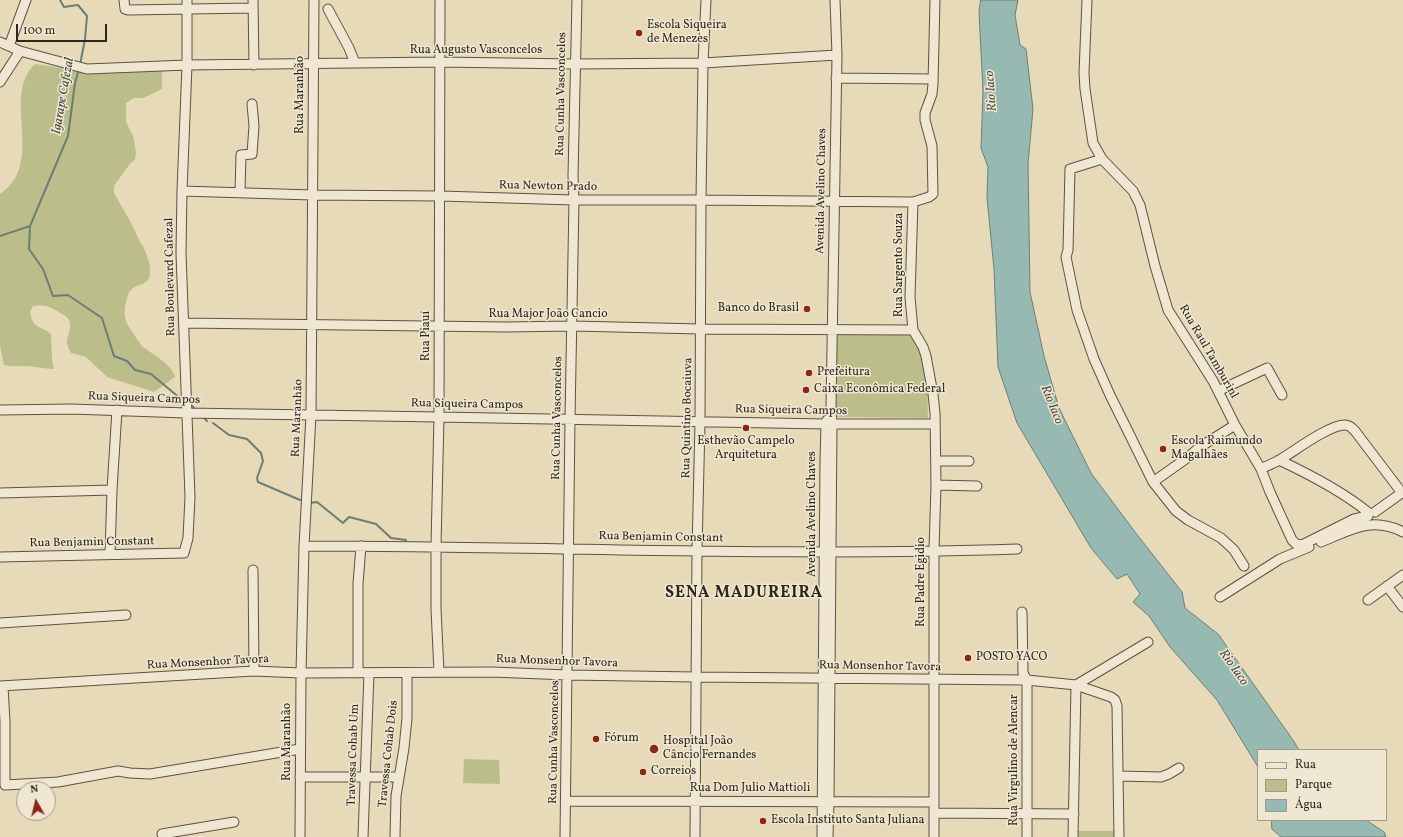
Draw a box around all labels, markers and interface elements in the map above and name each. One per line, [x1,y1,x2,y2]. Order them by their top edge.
scale bar [18,16,109,42]
place label: Escola Siqueira de Menezes [647,19,727,47]
text: 100 m [23,23,55,39]
marker: Escola Siqueira de Menezes [634,28,644,38]
street label: Rua Cunha Vasconcelos [554,32,570,156]
street label: Rua Augusto Vasconcelos [410,44,542,58]
water label: Igarape Cafezal [50,56,78,136]
street label: Rua Maranhão [294,56,308,134]
water label: Rio Iaco [983,70,1001,112]
street label: Avenida Avelino Chaves [814,128,830,254]
street label: Rua Newton Prado [499,179,597,195]
street label: Rua Sargento Souza [893,213,907,317]
street label: Rua Boulevard Cafezal [163,217,179,337]
place label: Banco do Brasil [718,302,799,316]
street label: Rua Raul Tamburinl [1175,303,1241,401]
marker: Banco do Brasil [802,304,812,314]
street label: Rua Major João Cancio [488,308,608,322]
street label: Rua Piauí [420,311,434,361]
street label: Rua Cunha Vasconcelos [550,356,566,480]
street label: Rua Quintino Bocaiuva [680,357,696,479]
place label: Prefeitura [817,366,870,380]
marker: Prefeitura [804,368,814,378]
street label: Rua Maranhão [289,379,307,457]
place label: Caixa Econômica Federal [814,383,945,397]
water label: Rio Iaco [1036,383,1066,427]
marker: Caixa Econômica Federal [801,385,811,395]
street label: Rua Siqueira Campos [88,390,200,408]
street label: Rua Siqueira Campos [411,397,523,413]
street label: Rua Siqueira Campos [735,403,847,419]
marker: Esthevão Campelo Arquitetura [741,423,751,433]
place label: Esthevão Campelo Arquitetura [697,435,795,463]
place label: Escola Raimundo Magalhães [1171,435,1262,463]
marker: Escola Raimundo Magalhães [1158,444,1168,454]
street label: Avenida Avelino Chaves [806,451,820,577]
street label: Rua Benjamin Constant [598,530,724,546]
street label: Rua Benjamin Constant [29,535,155,551]
street label: Rua Padre Egidio [915,537,929,627]
district label: SENA MADUREIRA [665,584,823,604]
water label: Rio Iaco [1215,647,1251,689]
place label: POSTO YACO [976,651,1047,665]
street label: Rua Monsenhor Tavora [147,653,269,673]
street label: Rua Monsenhor Tavora [496,653,618,671]
marker: POSTO YACO [963,653,973,663]
street label: Rua Monsenhor Tavora [819,659,941,675]
street label: Rua Cunha Vasconcelos [547,680,563,804]
street label: Rua Virgulino de Alencar [1008,694,1022,826]
street label: Travessa Cohab Dois [376,700,402,808]
street label: Rua Maranhão [281,703,295,781]
street label: Travessa Cohab Um [345,703,363,807]
place label: Fórum [604,732,639,746]
marker: Fórum [591,734,601,744]
place label: Hospital João Câncio Fernandes [663,735,756,763]
marker: Hospital João Câncio Fernandes [648,743,660,755]
legend [1257,749,1387,821]
text: Rua [1295,757,1316,773]
place label: Correios [651,765,696,779]
marker: Correios [638,767,648,777]
text: Parque [1295,777,1332,793]
north arrow [16,781,56,821]
text: N [29,782,39,798]
street label: Rua Dom Julio Mattioli [690,782,810,796]
text: Água [1295,797,1322,813]
place label: Escola Instituto Santa Juliana [771,814,925,828]
marker: Escola Instituto Santa Juliana [758,816,768,826]

